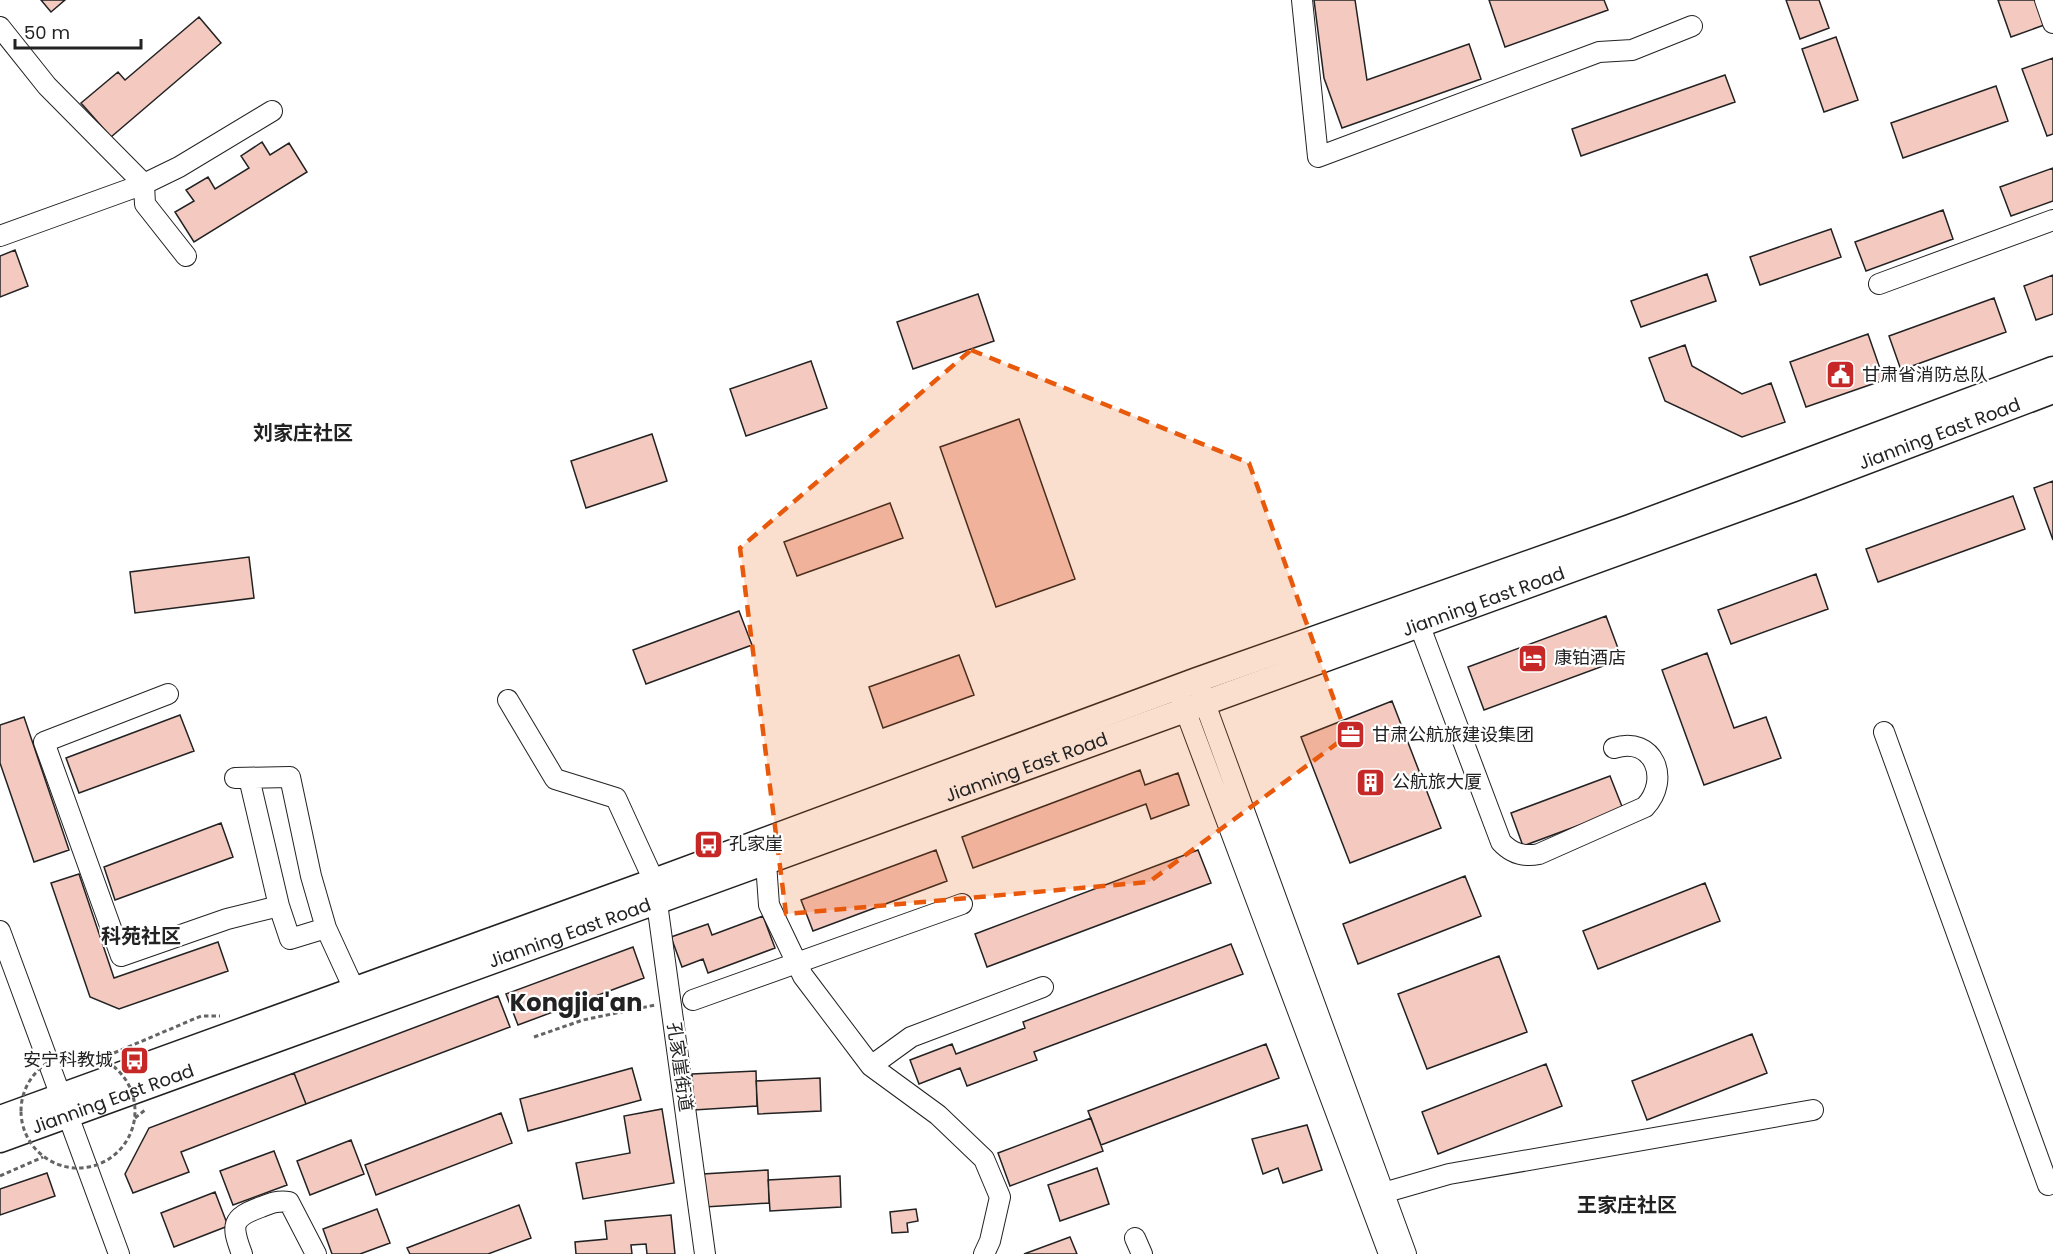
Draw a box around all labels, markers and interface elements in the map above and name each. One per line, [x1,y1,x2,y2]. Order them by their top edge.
scale bar [15,12,141,50]
text: 50 m [24,20,70,45]
public building icon: 甘肃省消防总队 [1825,359,1857,391]
place label: 甘肃省消防总队 [1862,362,1988,387]
street label: Jianning East Road [1855,392,2024,475]
district label: 刘家庄社区 [253,419,353,447]
street label: Jianning East Road [1398,560,1568,642]
hotel icon: 康铂酒店 [1517,642,1549,674]
place label: 康铂酒店 [1554,645,1626,670]
office icon: 甘肃公航旅建设集团 [1335,719,1367,751]
place label: 甘肃公航旅建设集团 [1372,722,1534,747]
street label: Jianning East Road [942,726,1111,808]
building icon: 公航旅大厦 [1355,766,1387,798]
place label: 公航旅大厦 [1392,769,1482,794]
bus stop icon: 孔家崖 [692,828,724,860]
place label: 孔家崖 [729,831,783,856]
street label: Jianning East Road [485,892,654,974]
district label: 科苑社区 [101,922,181,950]
district label: Kongjia'an [510,986,642,1019]
street label: 孔家崖街道 [662,1021,699,1113]
bus stop icon: 安宁科教城 [118,1044,150,1076]
place label: 安宁科教城 [23,1047,113,1072]
street label: Jianning East Road [28,1058,197,1140]
district label: 王家庄社区 [1577,1191,1677,1219]

